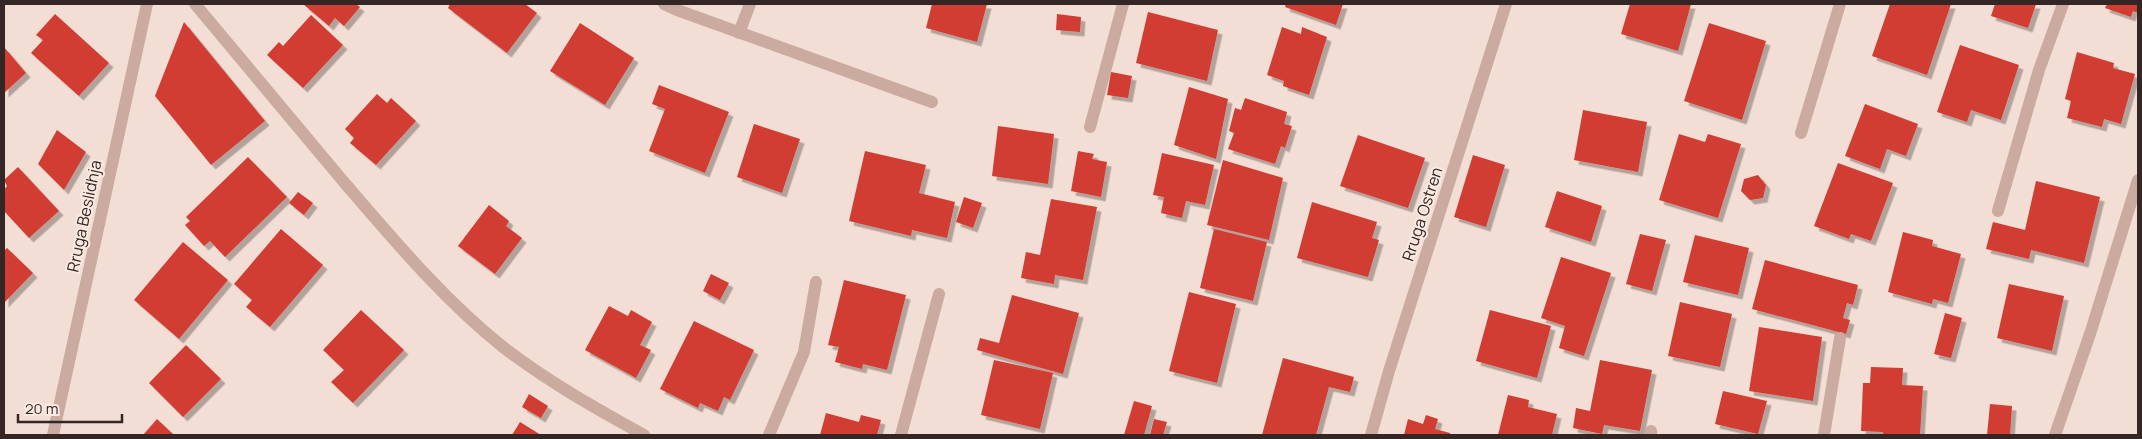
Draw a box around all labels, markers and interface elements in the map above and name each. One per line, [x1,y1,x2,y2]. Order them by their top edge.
street label: Rruga Beslidhja [61,158,107,274]
street label: Rruga Ostren [1396,164,1448,264]
scale bar [18,392,121,424]
text: 20 m [25,398,58,419]

